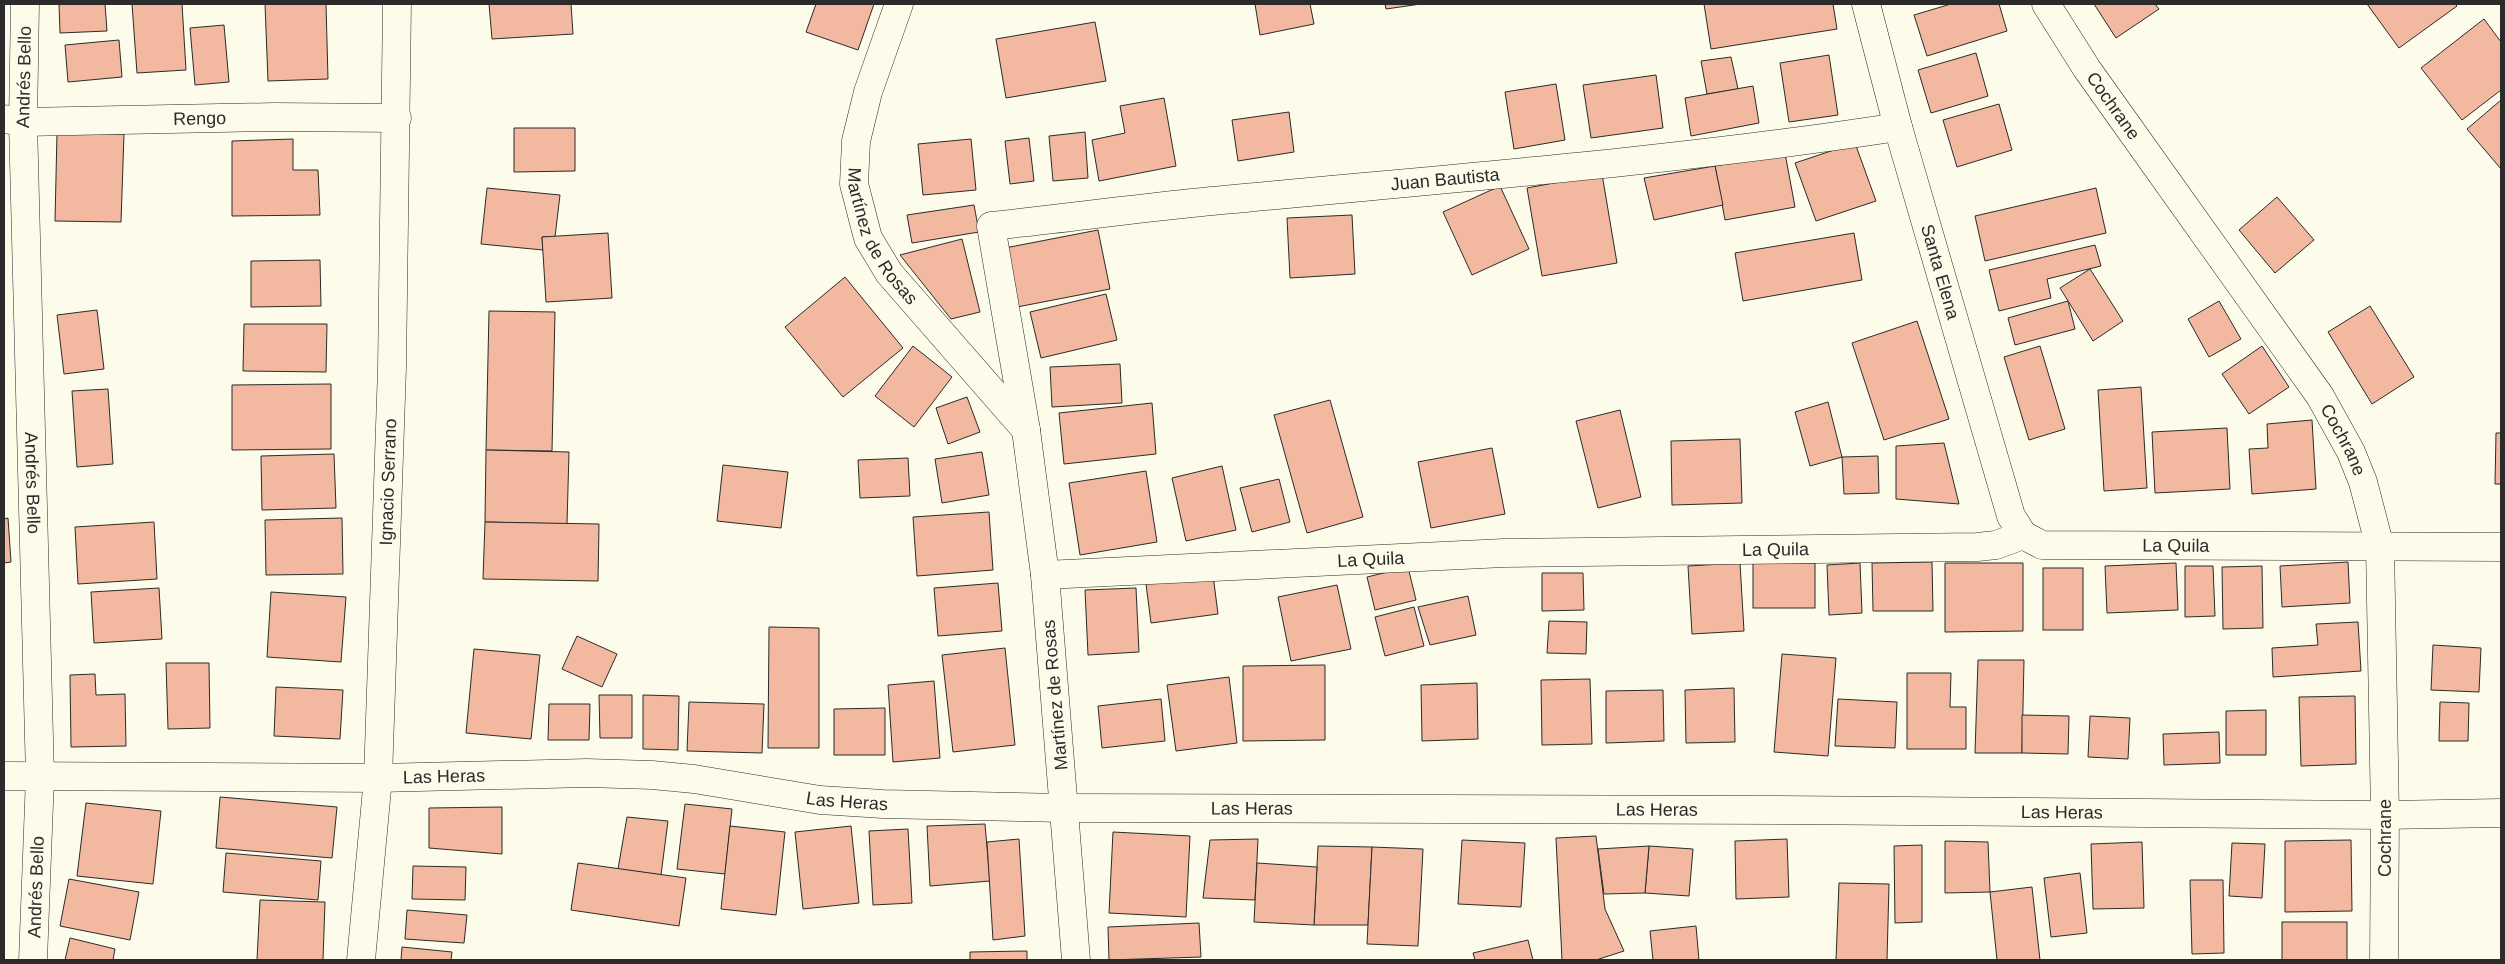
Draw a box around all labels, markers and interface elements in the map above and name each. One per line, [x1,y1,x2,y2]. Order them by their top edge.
street label: Andrés Bello [13,26,35,128]
street label: Cochrane [2082,68,2144,143]
street label: Rengo [173,108,226,129]
street label: Juan Bautista [1390,164,1501,194]
street label: Martínez de Rosas [844,167,922,308]
street label: Santa Elena [1917,222,1964,323]
street label: Cochrane [2316,400,2369,479]
street label: Ignacio Serrano [376,418,400,546]
street label: Andrés Bello [21,432,44,534]
street label: La Quila [2142,535,2210,556]
street label: La Quila [1742,539,1810,560]
street label: La Quila [1337,548,1406,571]
street label: Martínez de Rosas [1038,619,1072,771]
street label: Las Heras [403,765,485,787]
street label: Las Heras [804,788,888,814]
street label: Las Heras [1211,798,1293,819]
street label: Cochrane [2375,799,2395,877]
street label: Las Heras [1616,800,1698,820]
street label: Las Heras [2021,802,2103,823]
street label: Andrés Bello [24,836,48,938]

